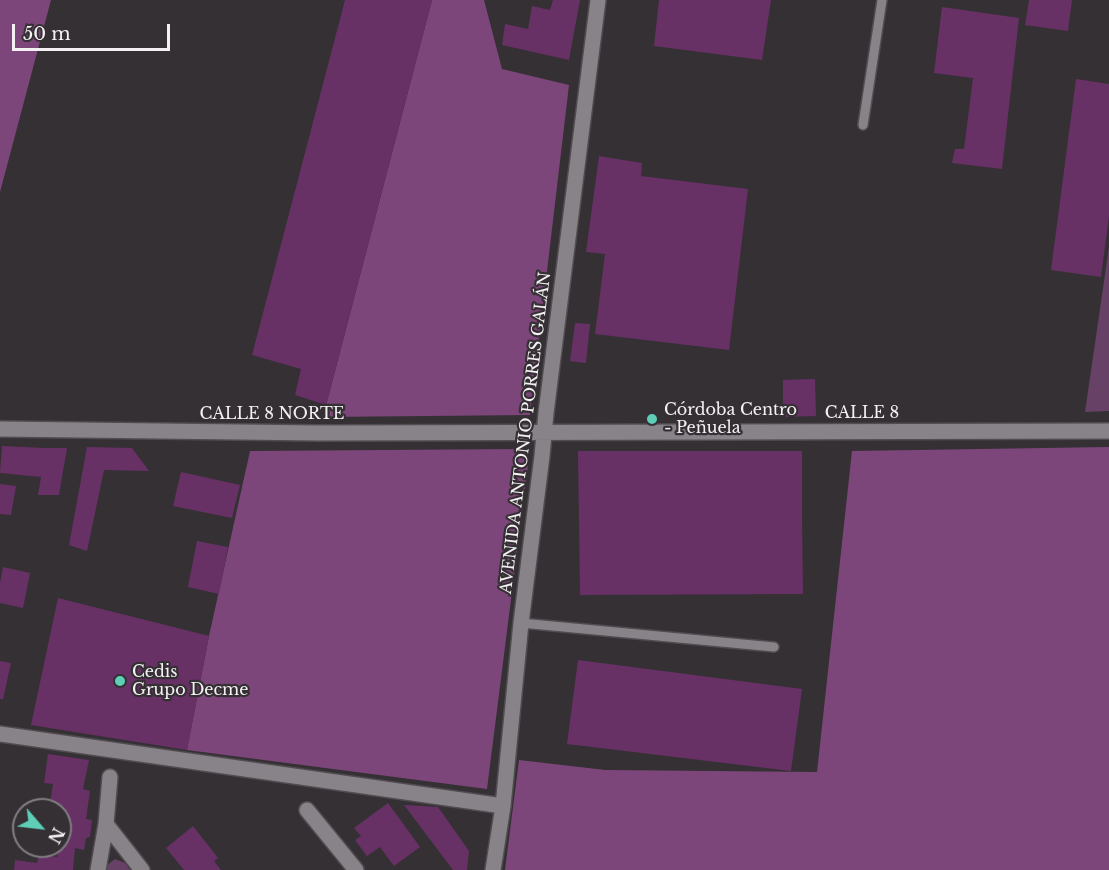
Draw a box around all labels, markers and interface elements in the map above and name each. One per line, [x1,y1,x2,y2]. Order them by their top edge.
scale bar [15,12,172,50]
text: 50 m [23,23,71,45]
street label: AVENIDA ANTONIO PORRES GALÁN [497,271,555,595]
place label: Córdoba Centro - Peñuela [664,400,797,438]
street label: CALLE 8 [825,403,899,423]
street label: CALLE 8 NORTE [200,404,344,424]
marker: Córdoba Centro - Peñuela [645,412,659,426]
place label: Cedis Grupo Decme [132,662,248,700]
marker: Cedis Grupo Decme [113,674,127,688]
north arrow [12,798,72,858]
text: N [44,824,68,847]

